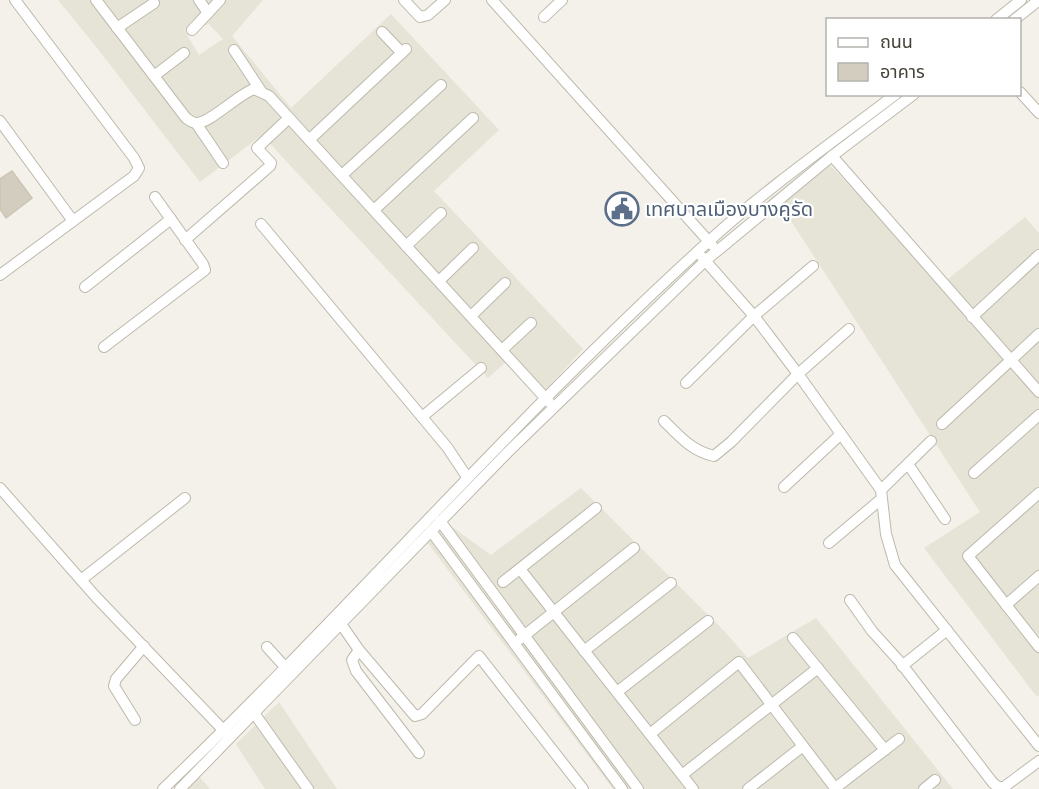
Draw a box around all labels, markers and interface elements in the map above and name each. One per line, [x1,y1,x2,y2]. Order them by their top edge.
legend [826,18,1021,96]
text: ถนน [880,31,913,52]
text: อาคาร [880,61,925,82]
public building icon: เทศบาลเมืองบางคูรัด [604,191,640,227]
place label: เทศบาลเมืองบางคูรัด [645,197,813,222]

